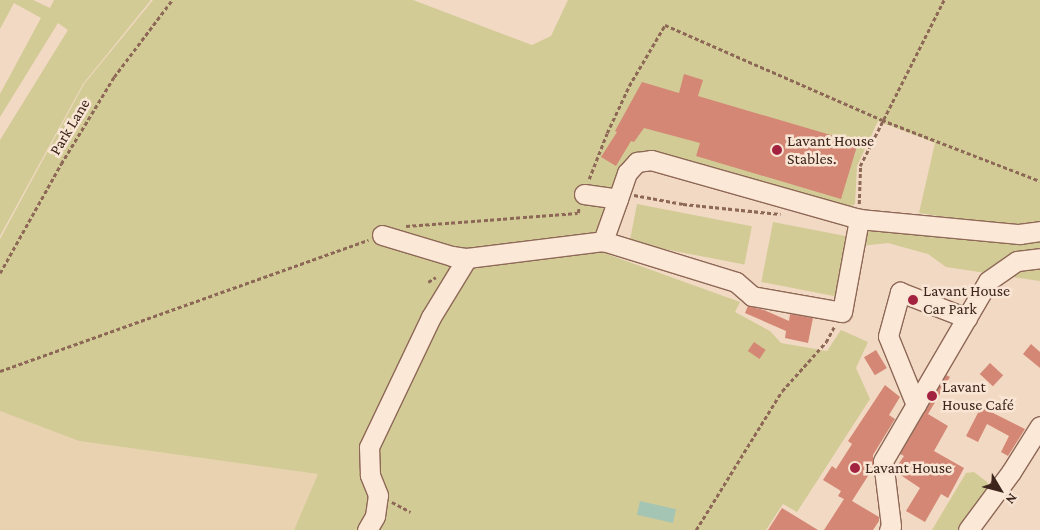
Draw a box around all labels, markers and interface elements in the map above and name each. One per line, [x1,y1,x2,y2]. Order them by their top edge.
street label: Park Lane [46,95,94,159]
place label: Lavant House Stables. [787,131,874,169]
marker: Lavant House Stables. [771,144,783,156]
place label: Lavant House Car Park [923,281,1010,319]
marker: Lavant House Car Park [907,294,919,306]
place label: Lavant House Café [942,377,1014,415]
marker: Lavant House Café [926,390,938,402]
place label: Lavant House [865,458,952,478]
marker: Lavant House [849,462,861,474]
north arrow [975,465,1025,515]
text: N [1003,490,1021,508]

